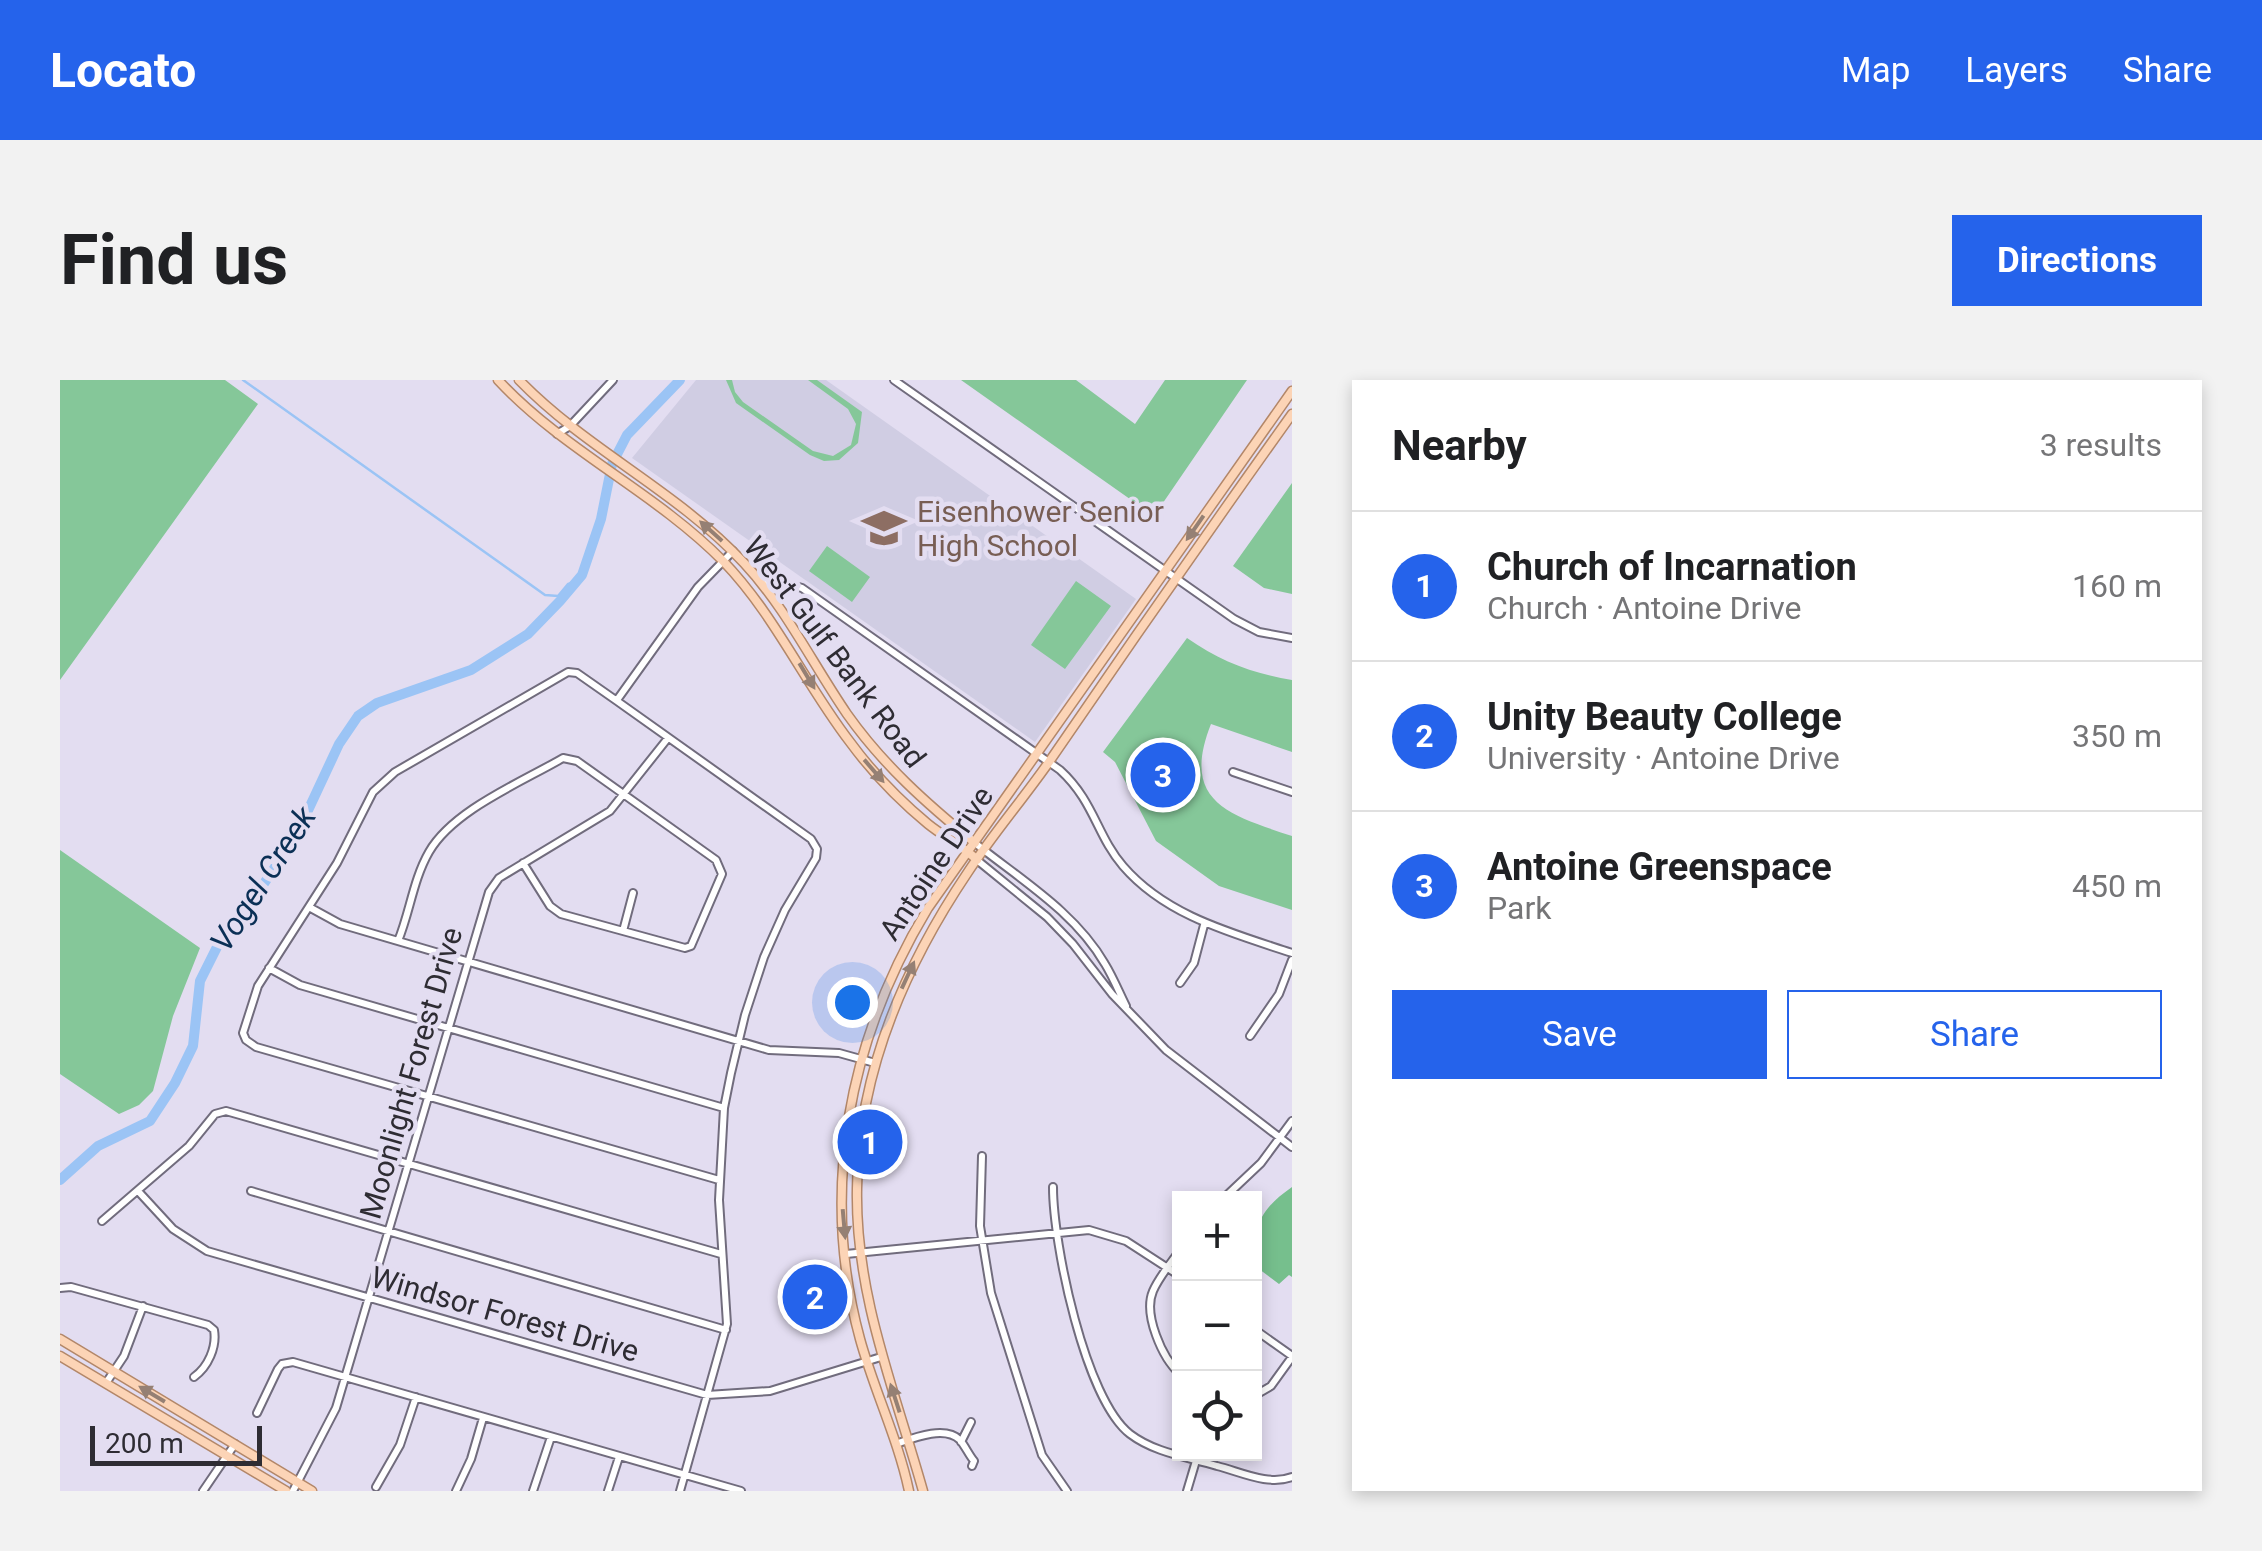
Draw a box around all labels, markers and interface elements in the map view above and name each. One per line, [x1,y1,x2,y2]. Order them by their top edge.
text: Locato [50,42,196,99]
text: Map [1841,50,1910,91]
text: Layers [1965,50,2068,91]
text: Share [2123,50,2212,91]
button: Directions [1952,215,2202,306]
text: Find us [60,219,288,301]
text: Nearby [1392,421,1527,470]
text: 3 results [2040,426,2162,464]
place label: Eisenhower Senior High School [917,494,1164,563]
school or university icon: Eisenhower Senior High School [860,504,908,552]
one-way arrow [1186,514,1205,541]
one-way arrow [698,520,723,542]
street label: West Gulf Bank Road [737,530,933,774]
text: Church of Incarnation [1487,545,1857,589]
text: 1 [1415,567,1434,605]
text: 160 m [2072,567,2162,605]
text: Church · Antoine Drive [1487,589,1801,627]
one-way arrow [798,662,815,690]
text: Unity Beauty College [1487,695,1842,739]
text: 2 [1415,717,1434,755]
text: 350 m [2072,717,2162,755]
pin: 3 [1130,738,1196,812]
text: University · Antoine Drive [1487,739,1840,777]
one-way arrow [862,759,885,783]
street label: Antoine Drive [872,780,1000,946]
water label: Vogel Creek [202,798,325,959]
text: Antoine Greenspace [1487,845,1832,889]
text: 3 [1415,867,1434,905]
text: 450 m [2072,867,2162,905]
text: Park [1487,889,1551,927]
street label: Moonlight Forest Drive [353,923,469,1223]
one-way arrow [899,960,916,989]
your location [827,977,878,1028]
button: Save [1392,990,1767,1079]
button: Share [1787,990,2162,1079]
pin: 1 [838,1104,902,1180]
map controls [1172,1191,1262,1461]
button: + [1172,1191,1262,1281]
one-way arrow [836,1208,852,1240]
street label: Windsor Forest Drive [367,1259,643,1369]
pin: 2 [782,1260,848,1334]
button: − [1172,1281,1262,1371]
button: locate [1172,1371,1262,1461]
one-way arrow [886,1382,901,1412]
one-way arrow [138,1386,166,1403]
scale bar [90,1421,262,1466]
text: 200 m [105,1427,184,1460]

